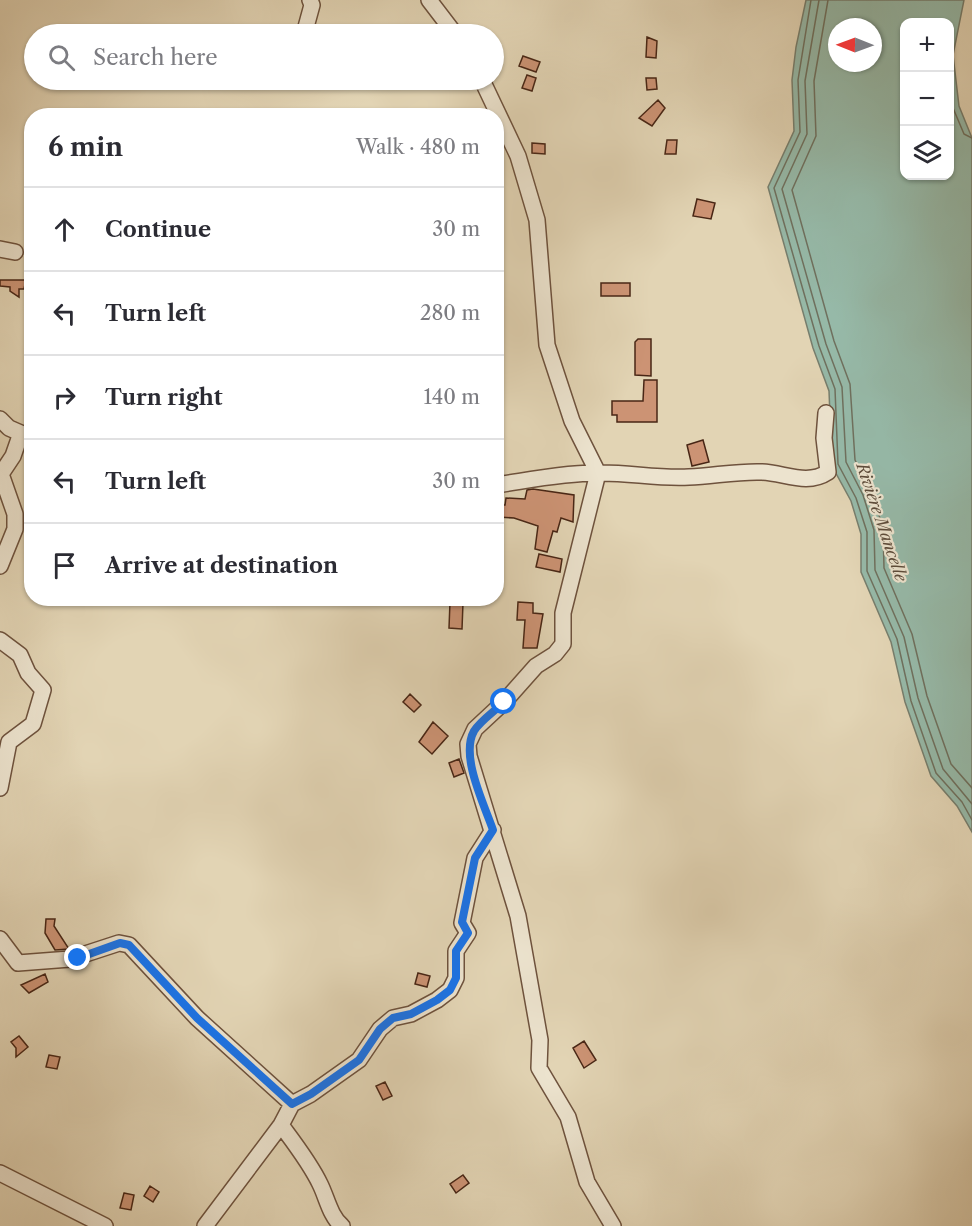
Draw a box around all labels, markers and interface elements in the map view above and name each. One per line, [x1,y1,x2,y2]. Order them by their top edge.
north arrow [828,18,882,72]
map controls [900,18,954,180]
button: + [900,18,954,72]
search box [24,24,504,90]
icon: search [45,41,78,74]
text: Search here [93,44,218,71]
button: − [900,72,954,126]
button: layers [900,126,954,180]
text: 6 min [48,131,123,163]
text: Walk · 480 m [356,135,480,159]
icon: ahead [48,213,81,246]
text: Continue [105,216,211,243]
text: 30 m [432,217,480,241]
icon: left [48,297,81,330]
text: Turn left [105,300,206,327]
text: 280 m [420,301,480,325]
icon: right [48,381,81,414]
text: Turn right [105,384,223,411]
text: 140 m [423,385,480,409]
water label: Rivière Mancelle [852,458,912,585]
icon: left [48,465,81,498]
text: Turn left [105,468,206,495]
text: 30 m [432,469,480,493]
icon: arrive [48,549,81,582]
text: Arrive at destination [105,552,338,579]
route start [490,688,516,714]
route end [64,944,90,970]

